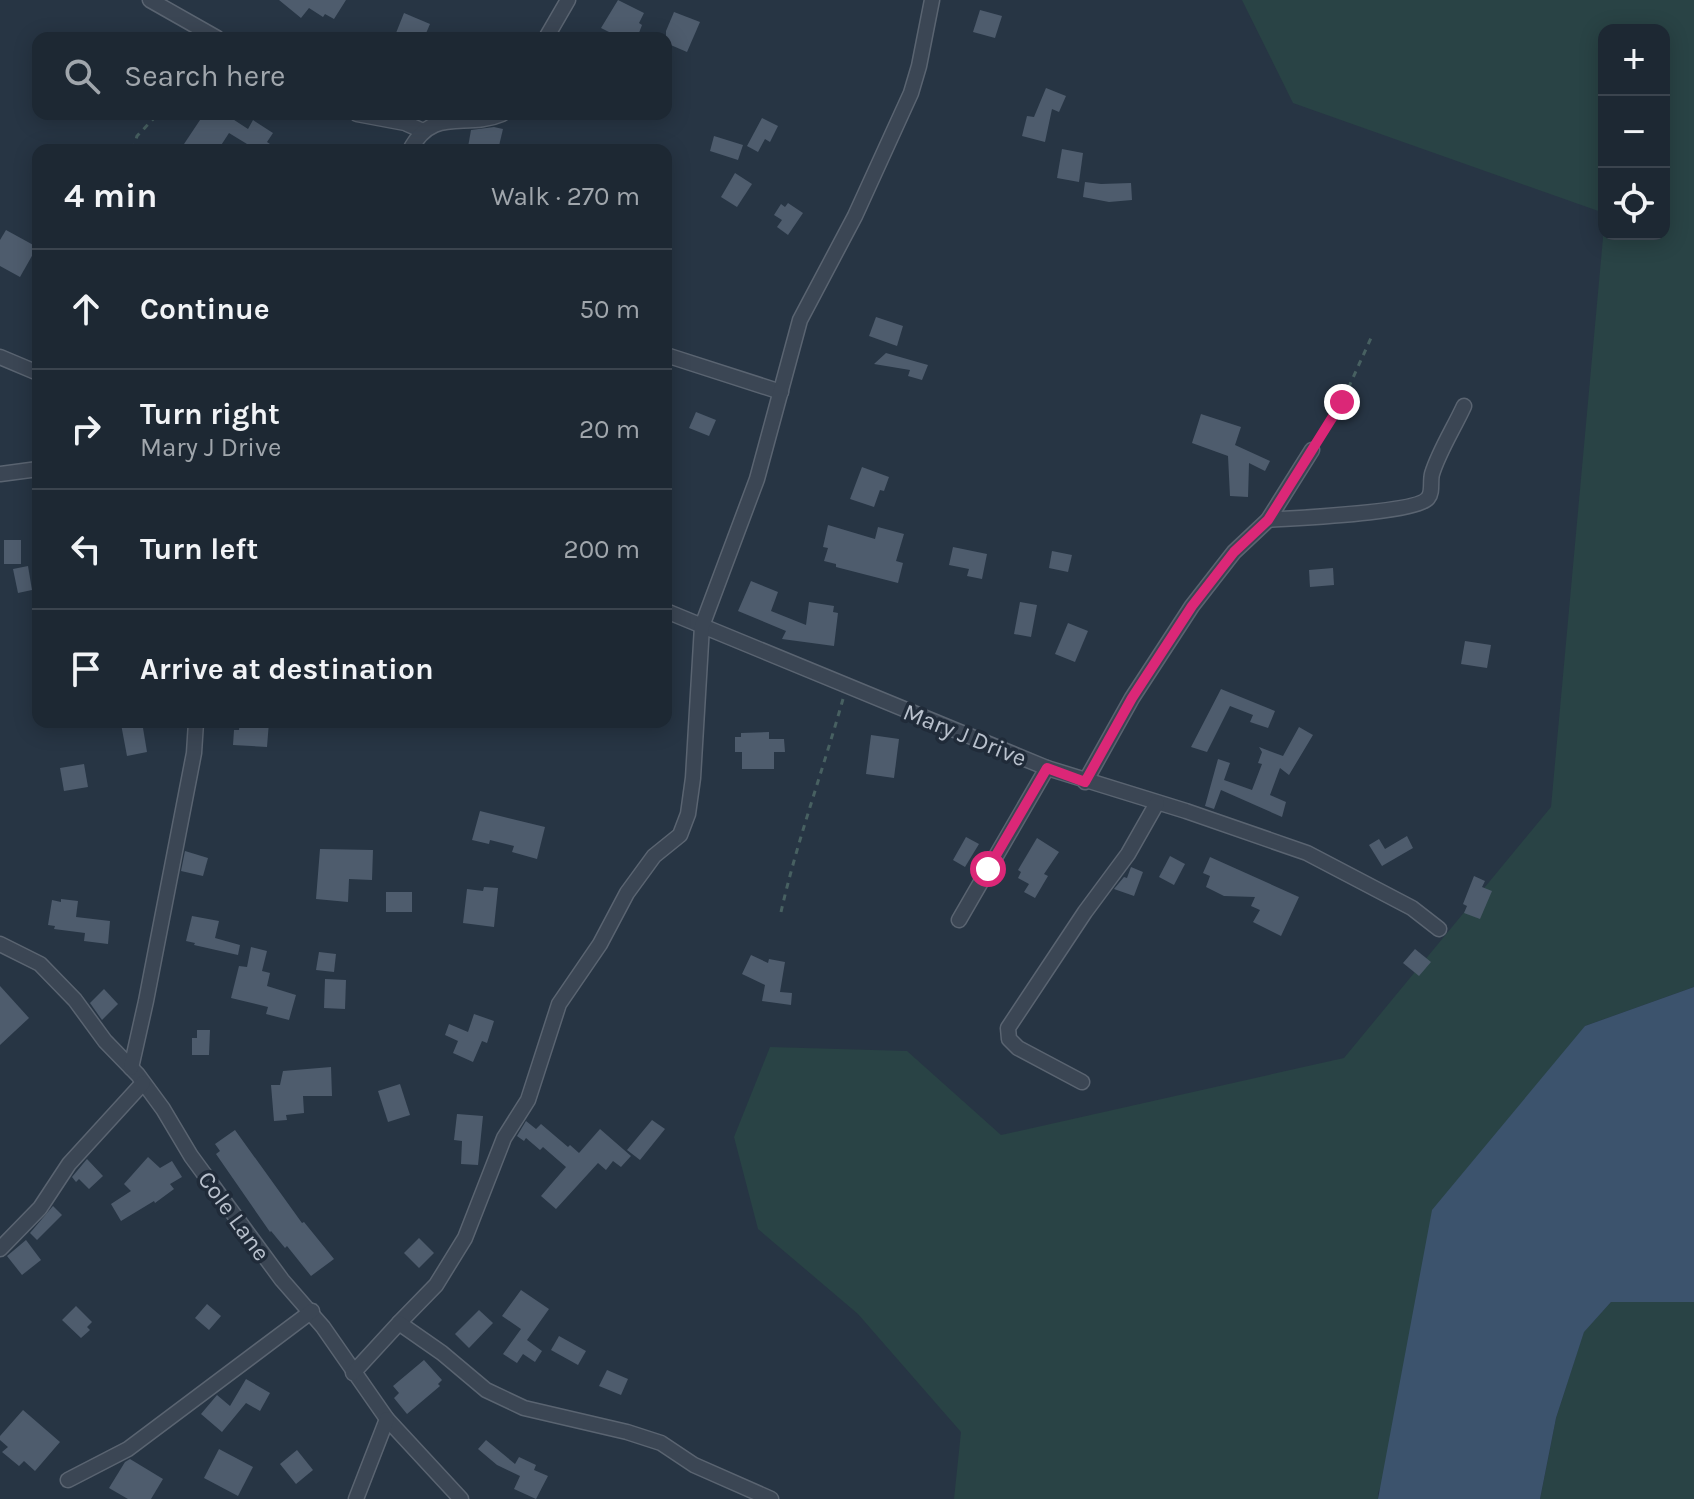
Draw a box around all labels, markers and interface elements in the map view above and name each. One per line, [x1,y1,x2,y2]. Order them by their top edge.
map controls [1598,24,1670,240]
button: + [1598,24,1670,96]
search box [32,32,672,120]
icon: search [60,54,104,98]
text: Search here [124,58,285,94]
button: − [1598,96,1670,168]
button: locate [1598,168,1670,240]
text: 4 min [64,176,157,216]
text: Walk · 270 m [491,181,640,212]
icon: ahead [64,287,108,331]
text: Continue [140,291,270,327]
text: 50 m [579,294,640,325]
route end [1324,384,1360,420]
text: Turn right [140,396,280,432]
icon: right [64,407,108,451]
text: 20 m [579,414,640,445]
text: Mary J Drive [140,432,281,463]
icon: left [64,527,108,571]
text: Turn left [140,531,258,567]
text: 200 m [564,534,640,565]
icon: arrive [64,647,108,691]
text: Arrive at destination [140,651,434,687]
street label: Mary J Drive [899,698,1031,772]
route start [970,851,1006,887]
street label: Cole Lane [192,1166,276,1266]

